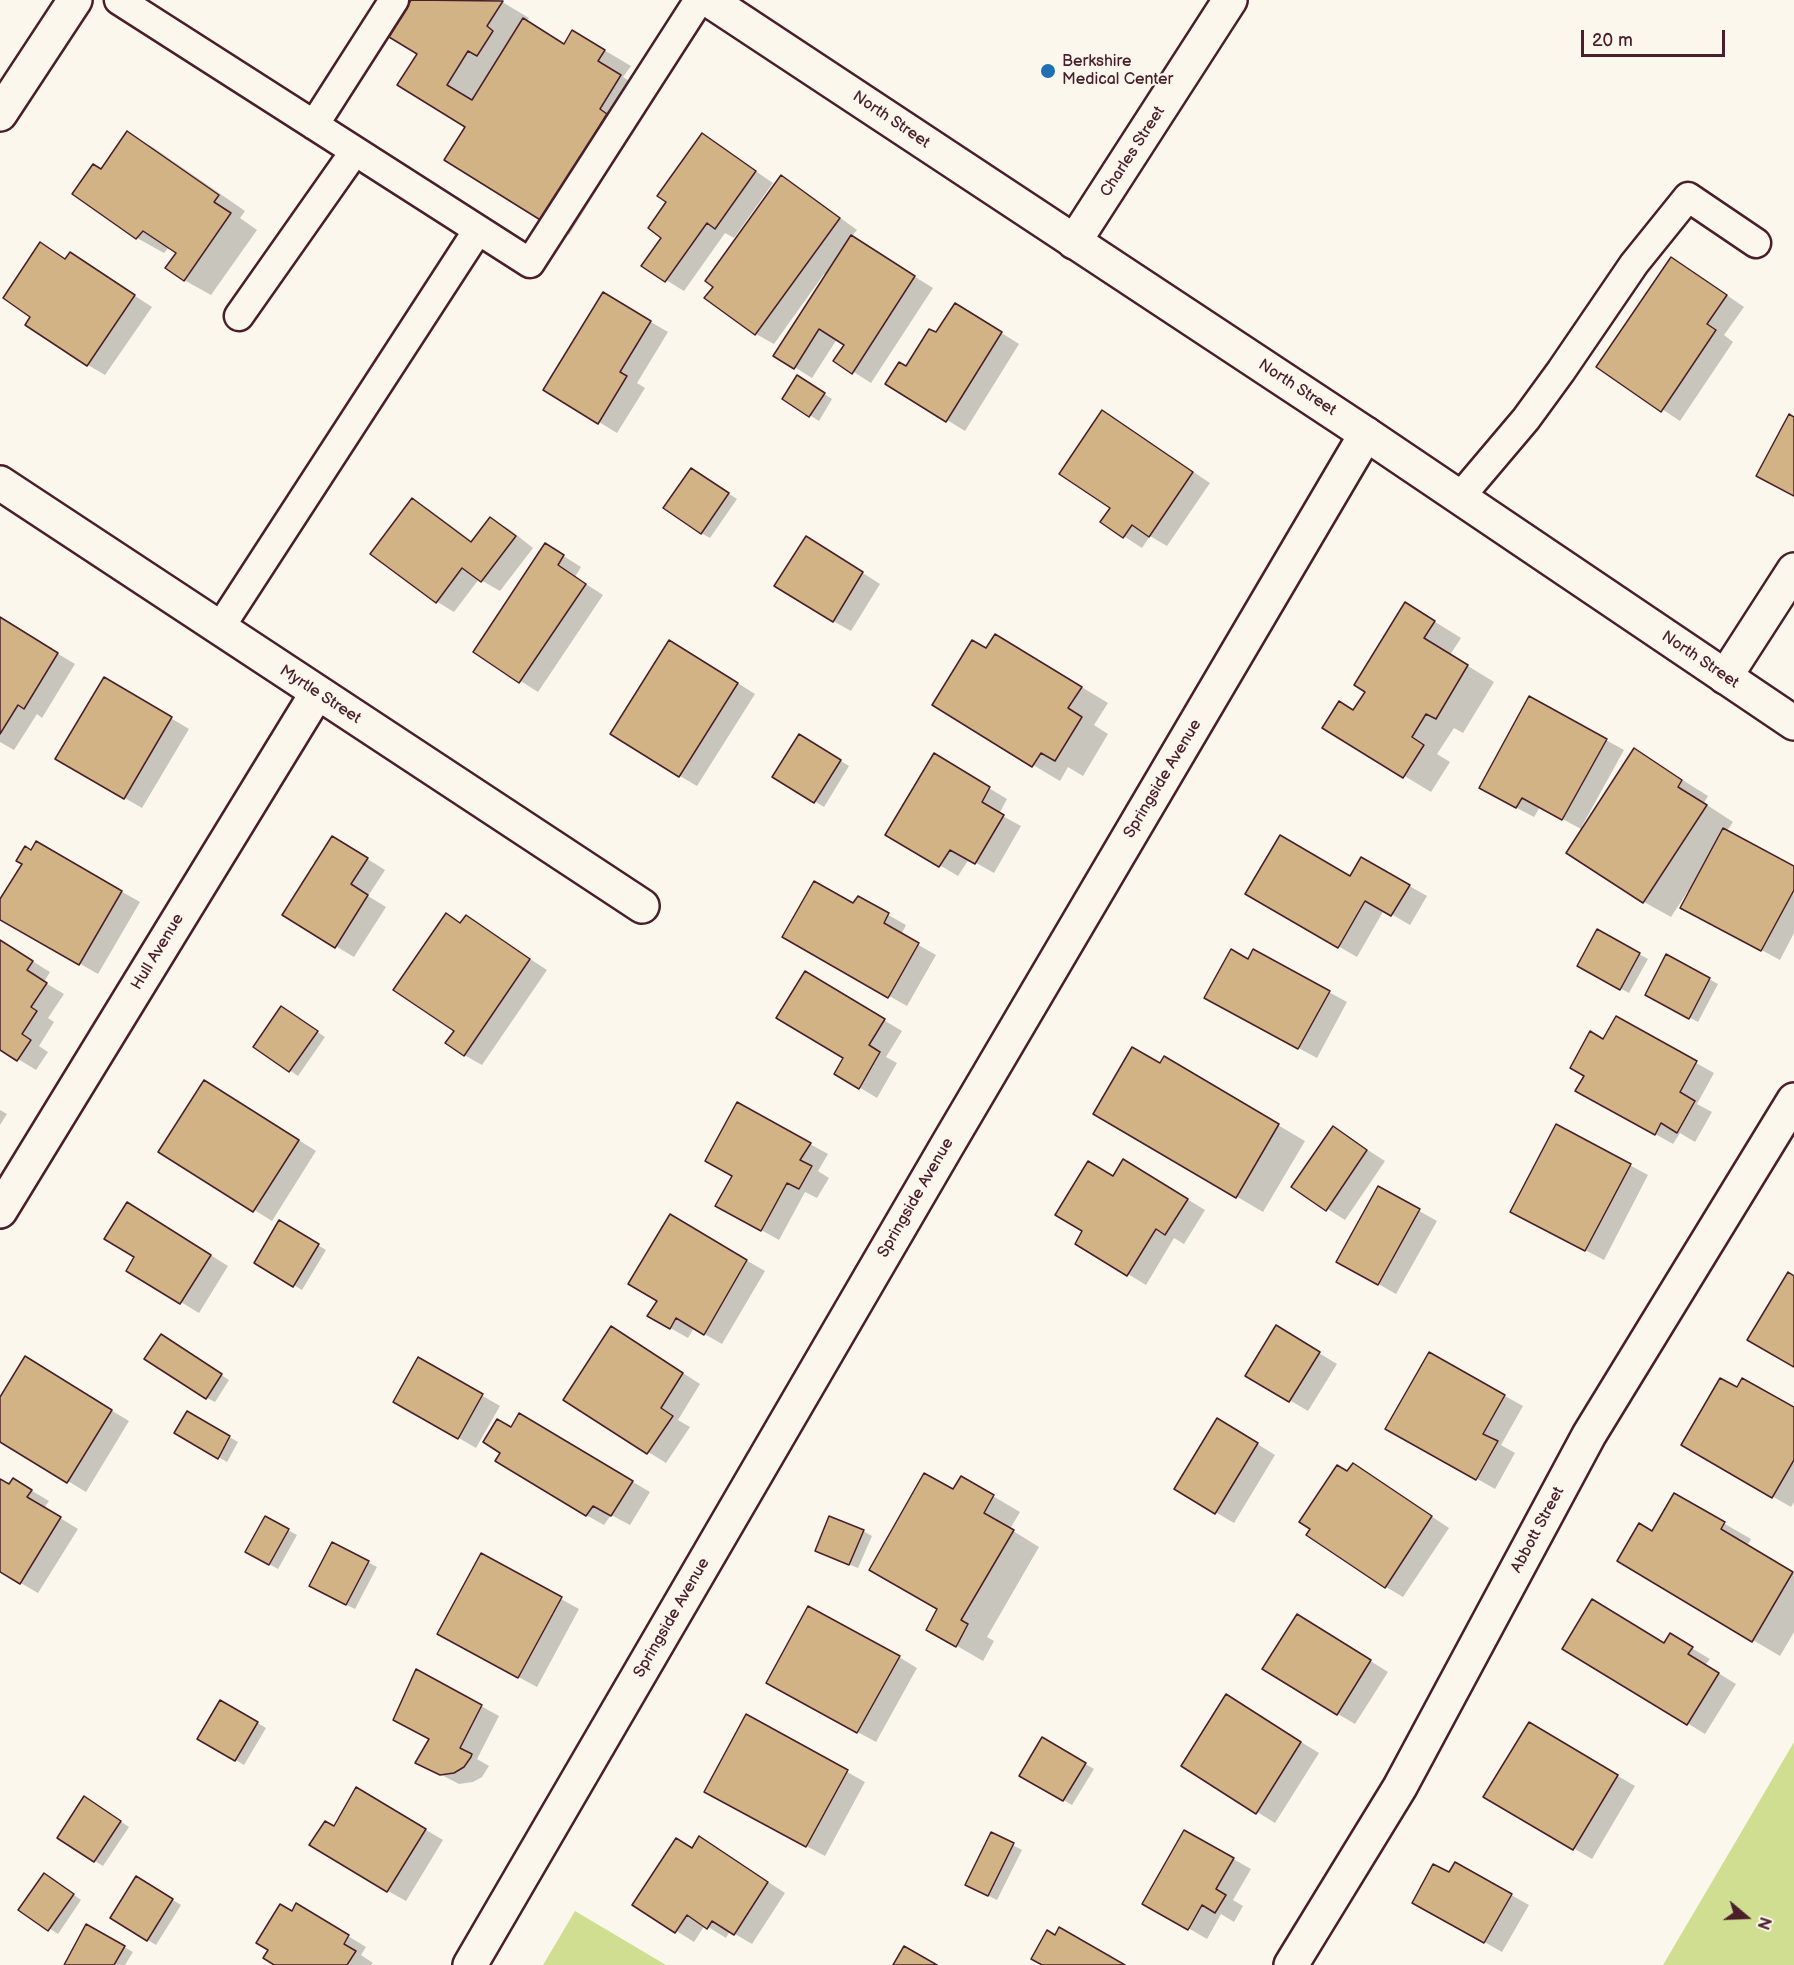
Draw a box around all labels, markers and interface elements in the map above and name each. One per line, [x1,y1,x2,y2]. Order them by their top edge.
scale bar [1584,18,1728,56]
text: 20 m [1592,30,1633,51]
place label: Berkshire Medical Center [1062,52,1173,90]
marker: Berkshire Medical Center [1039,62,1057,80]
street label: North Street [849,87,933,153]
street label: Charles Street [1097,103,1169,201]
street label: North Street [1254,356,1340,420]
street label: North Street [1658,627,1742,693]
street label: Myrtle Street [276,662,364,728]
street label: Springside Avenue [1120,716,1206,842]
street label: Hull Avenue [128,910,188,994]
street label: Springside Avenue [874,1135,958,1261]
street label: Abbott Street [1507,1484,1569,1576]
street label: Springside Avenue [630,1555,714,1681]
north arrow [1716,1887,1776,1947]
text: N [1753,1914,1774,1932]

